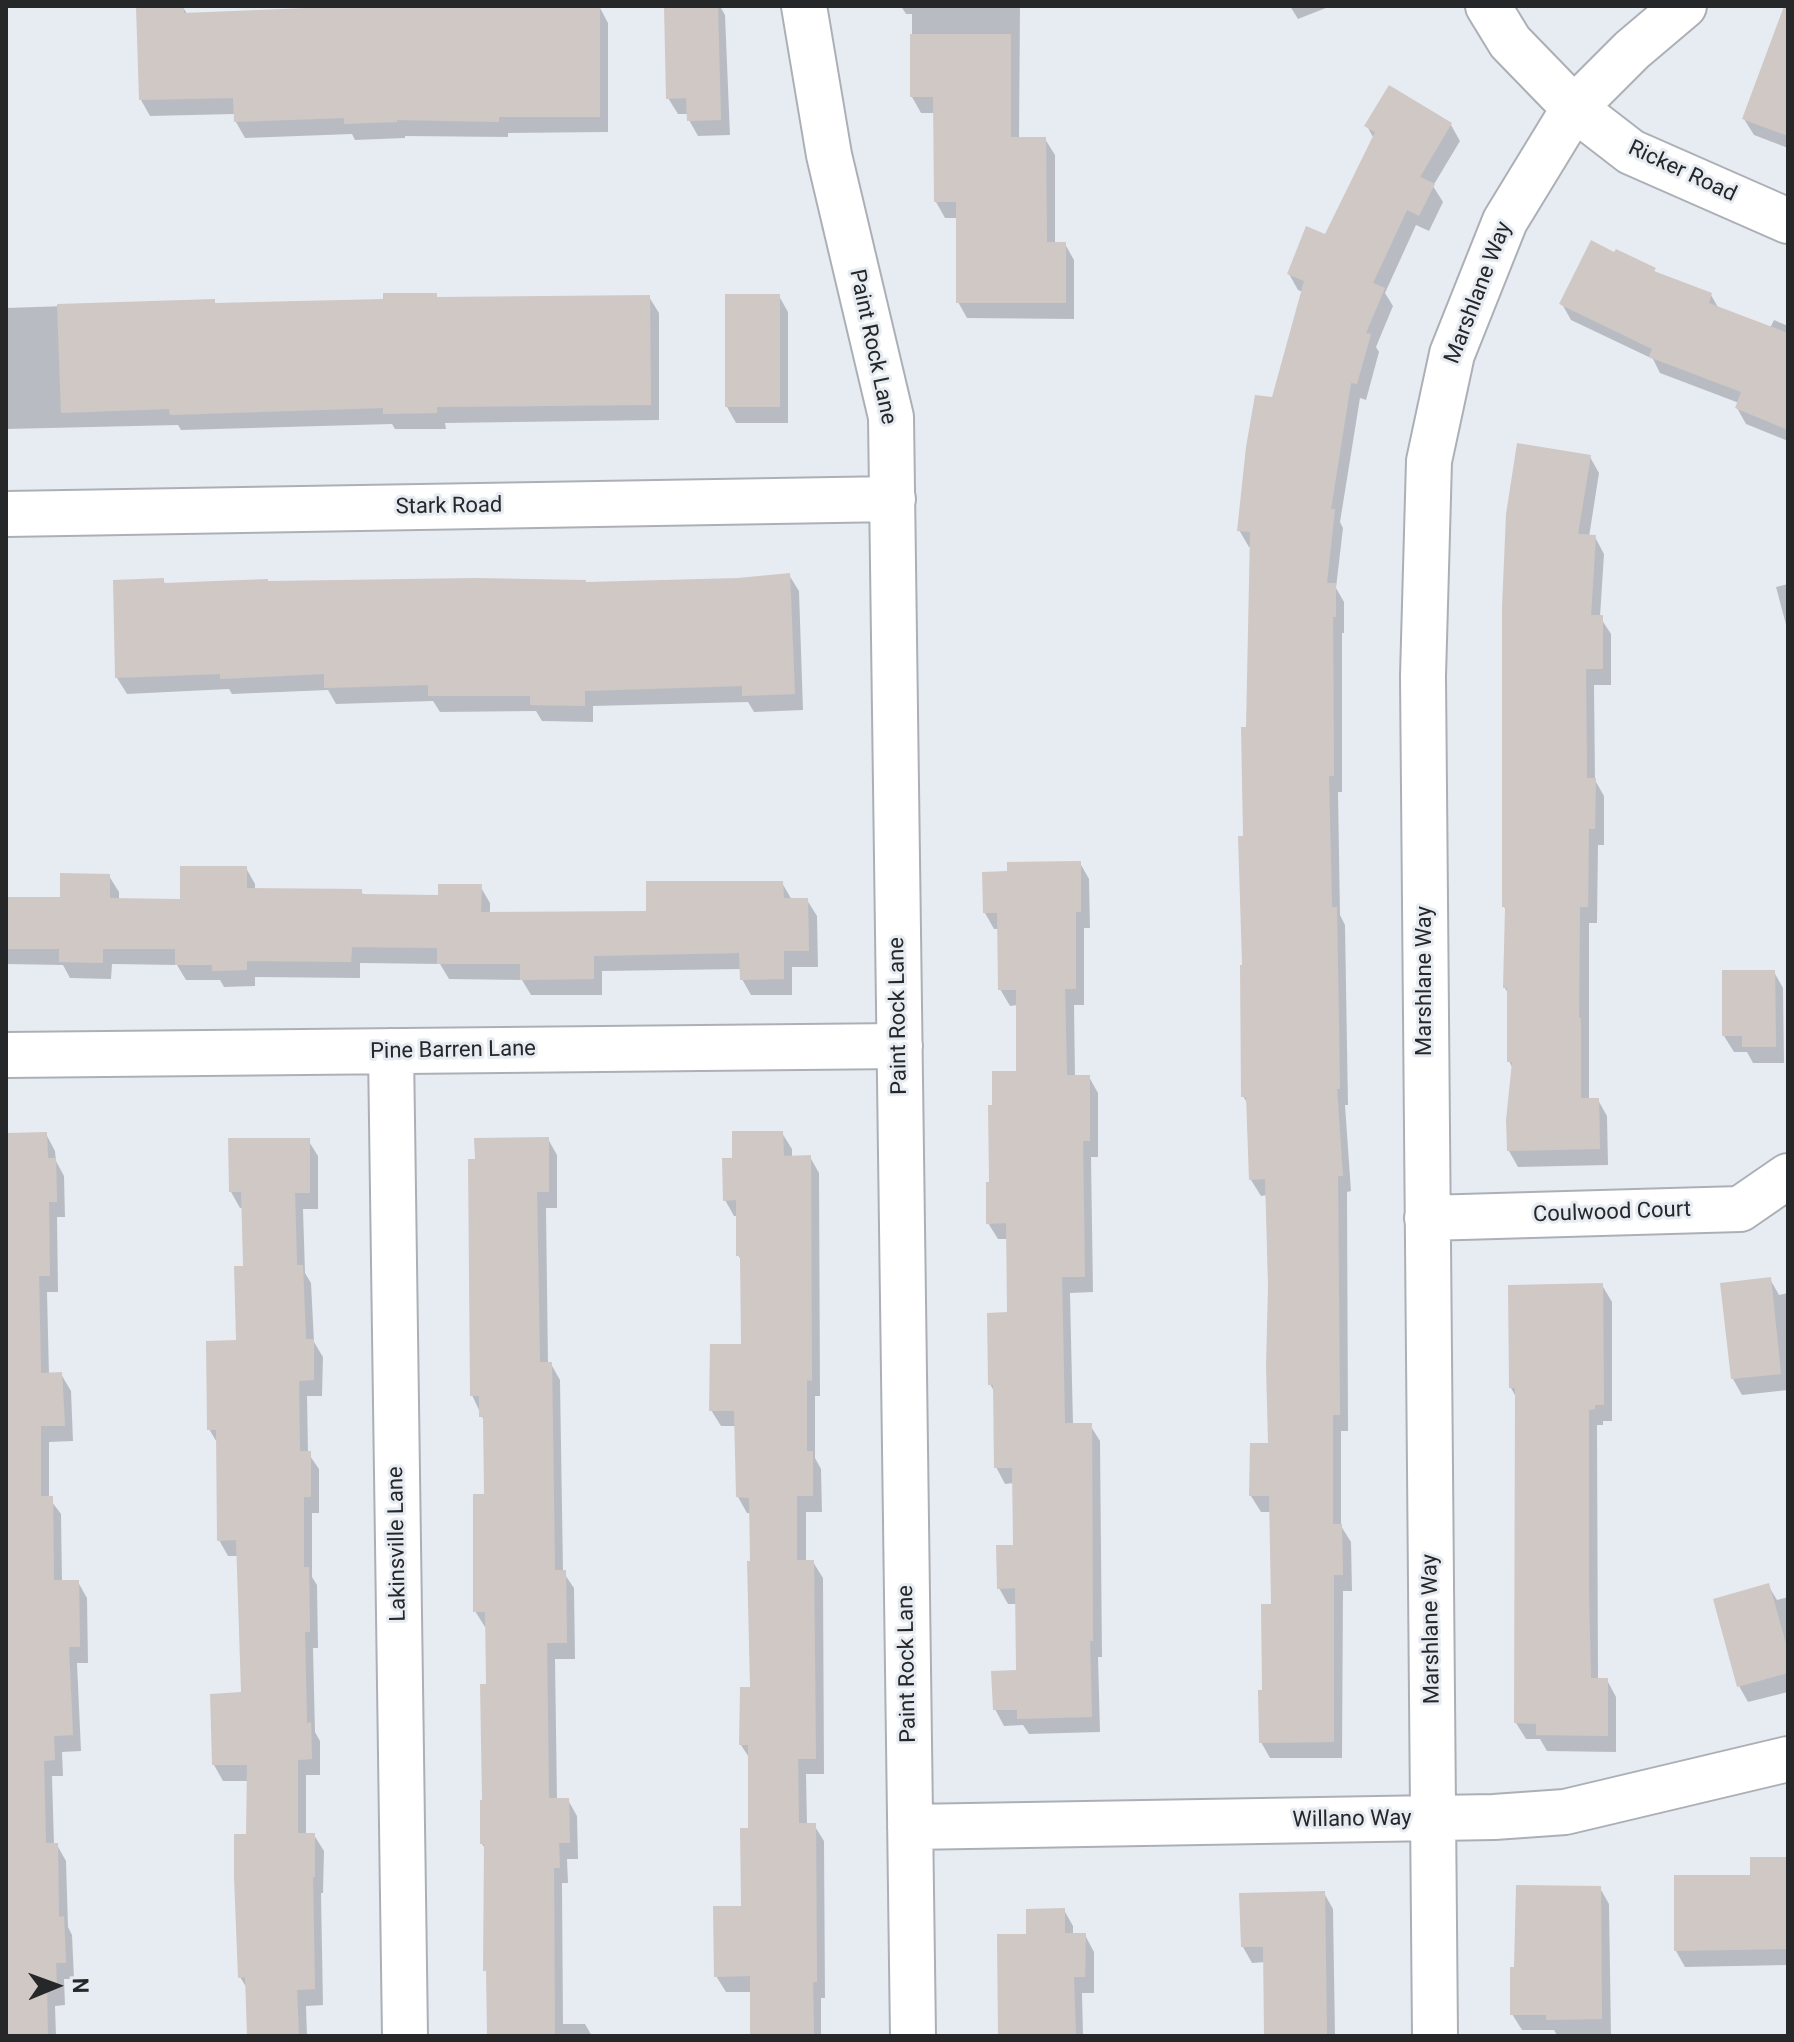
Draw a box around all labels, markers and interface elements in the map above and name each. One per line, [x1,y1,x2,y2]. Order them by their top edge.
street label: Ricker Road [1624,135,1740,209]
street label: Marshlane Way [1440,218,1518,368]
street label: Paint Rock Lane [843,267,901,427]
street label: Stark Road [395,493,503,521]
street label: Marshlane Way [1412,906,1438,1056]
street label: Paint Rock Lane [884,937,914,1095]
street label: Pine Barren Lane [370,1036,536,1066]
street label: Coulwood Court [1533,1197,1691,1229]
street label: Lakinsville Lane [383,1466,413,1622]
street label: Marshlane Way [1417,1554,1447,1704]
street label: Paint Rock Lane [893,1585,923,1743]
street label: Willano Way [1292,1806,1412,1834]
north arrow [16,1946,96,2026]
text: N [68,1978,93,1994]

